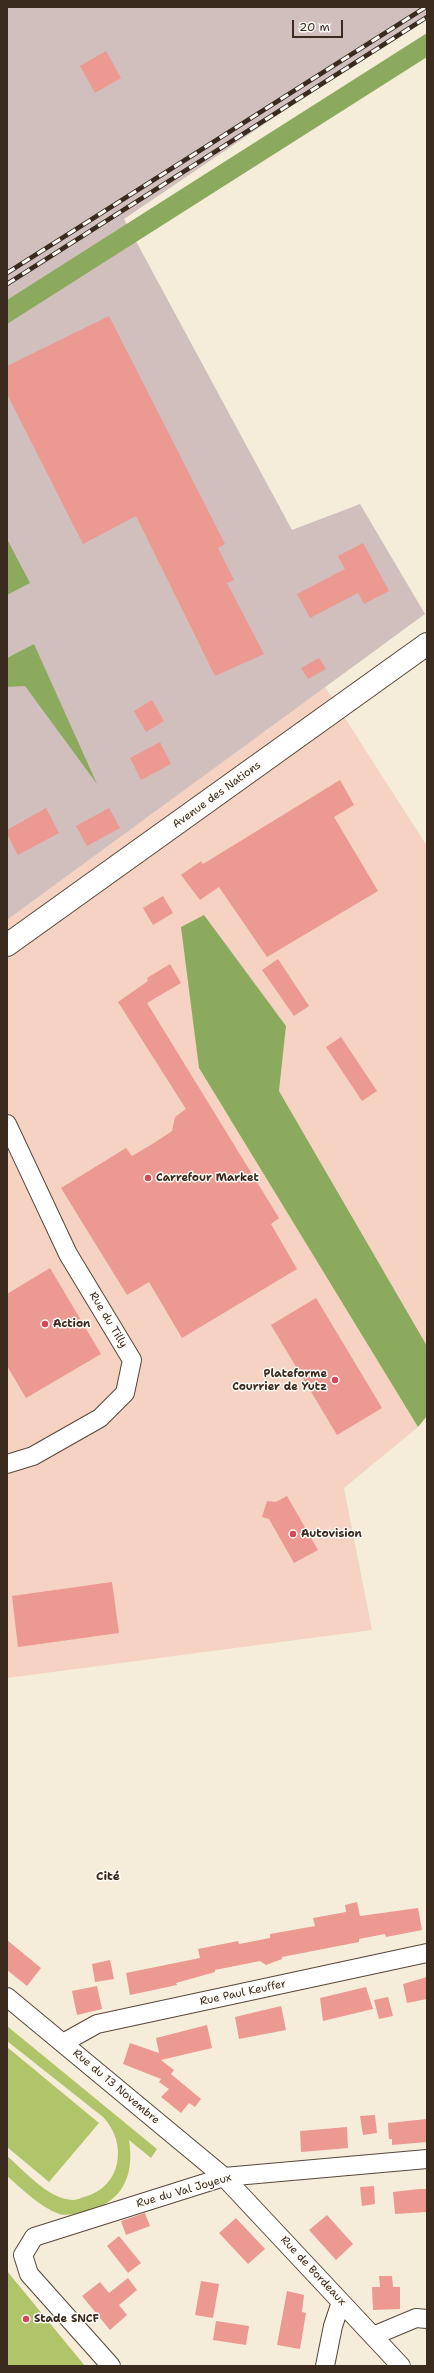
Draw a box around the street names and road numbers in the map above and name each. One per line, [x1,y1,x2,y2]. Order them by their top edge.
street label: Avenue des Nations [170,759,264,831]
street label: Rue du Tilly [86,1290,130,1350]
street label: Rue Paul Keuffer [199,1977,287,2009]
street label: Rue du 13 Novembre [70,2047,162,2127]
street label: Rue du Val Joyeux [135,2171,233,2211]
street label: Rue de Bordeaux [277,2234,349,2308]

